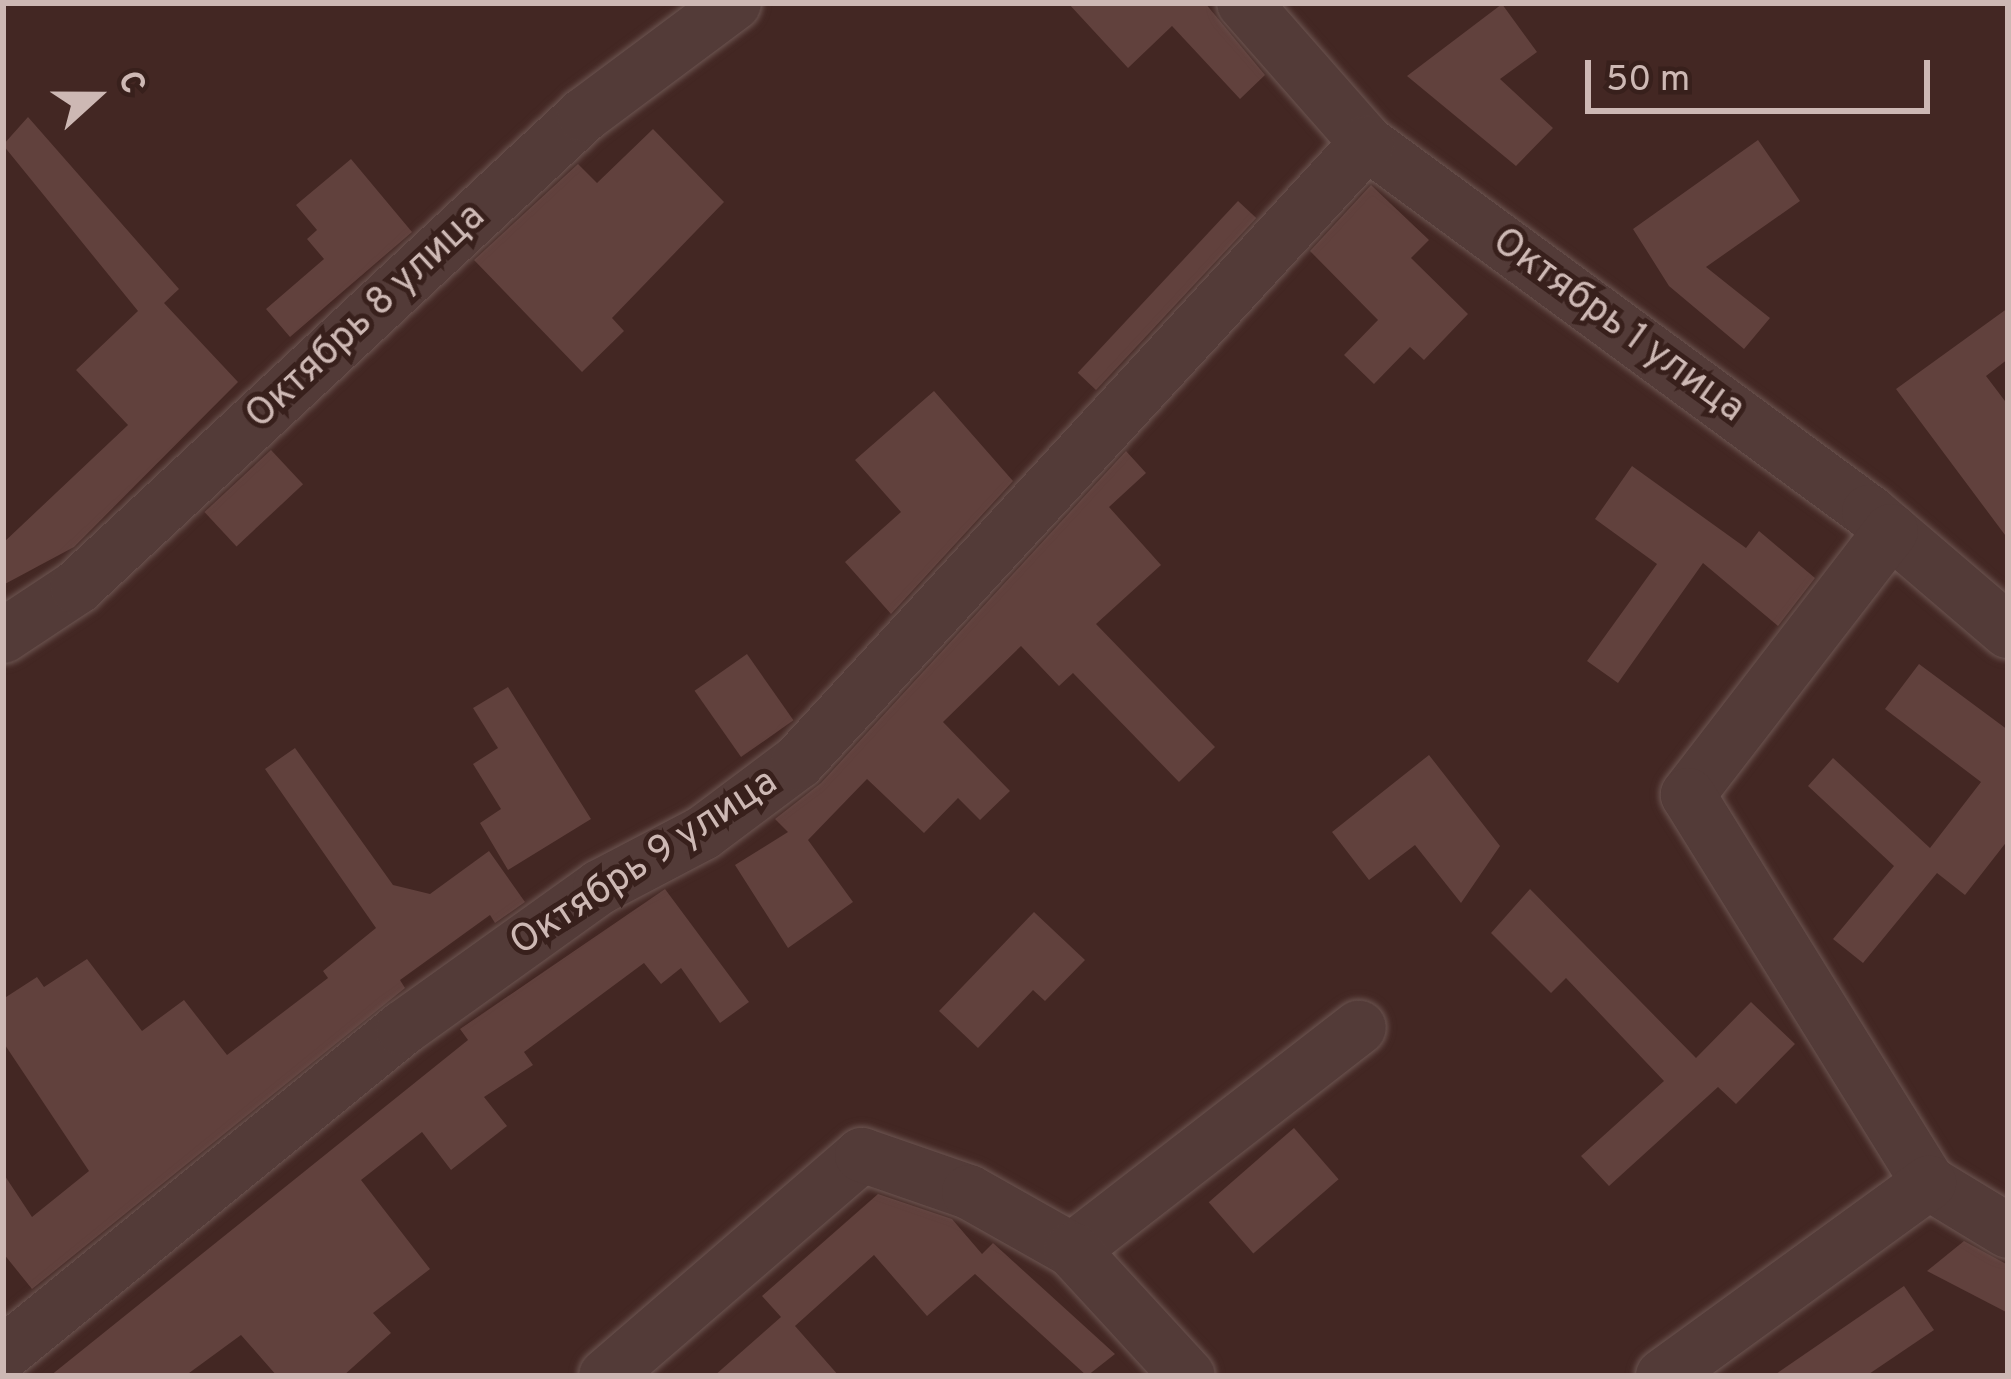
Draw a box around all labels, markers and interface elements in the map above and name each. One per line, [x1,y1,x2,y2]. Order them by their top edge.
north arrow [36,36,156,156]
scale bar [1591,36,1936,110]
text: 50 m [1606,58,1690,104]
text: С [106,66,153,100]
street label: Октябрь 8 улица [238,195,496,441]
street label: Октябрь 1 улица [1482,220,1752,434]
street label: Октябрь 9 улица [503,760,787,968]

